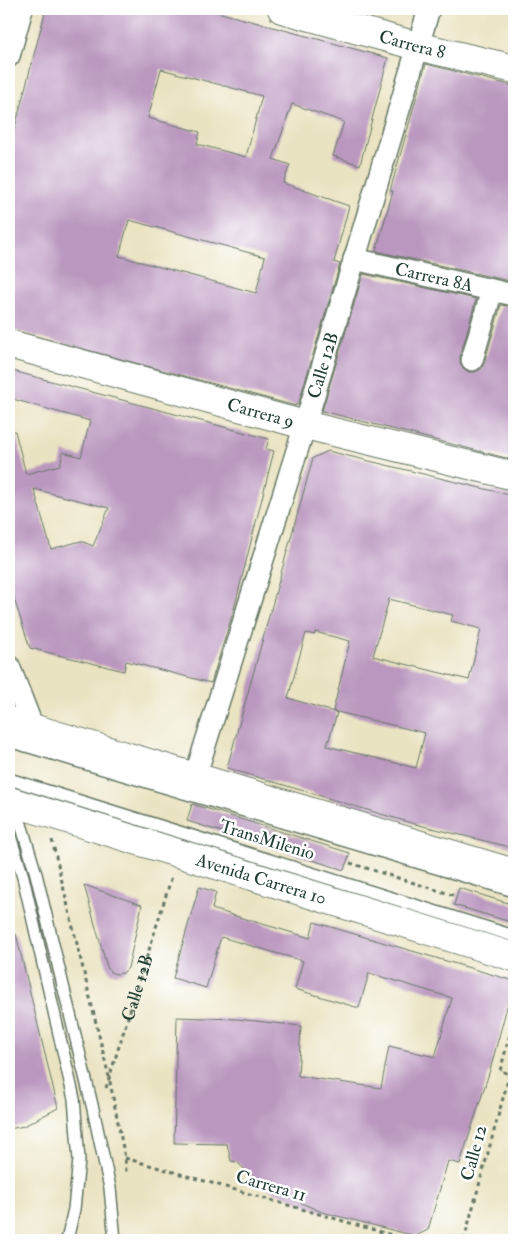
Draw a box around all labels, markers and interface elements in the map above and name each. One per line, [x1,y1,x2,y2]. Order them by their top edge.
street label: Carrera 8 [376,25,448,64]
street label: Carrera 8A [393,257,476,297]
street label: Calle 12B [302,329,344,401]
street label: Carrera 9 [225,393,297,433]
street label: TransMilenio [217,815,317,865]
street label: Avenida Carrera 10 [192,848,329,910]
street label: Calle 12B [116,952,158,1024]
street label: Calle 12 [456,1123,492,1183]
street label: Carrera 11 [233,1165,309,1207]

